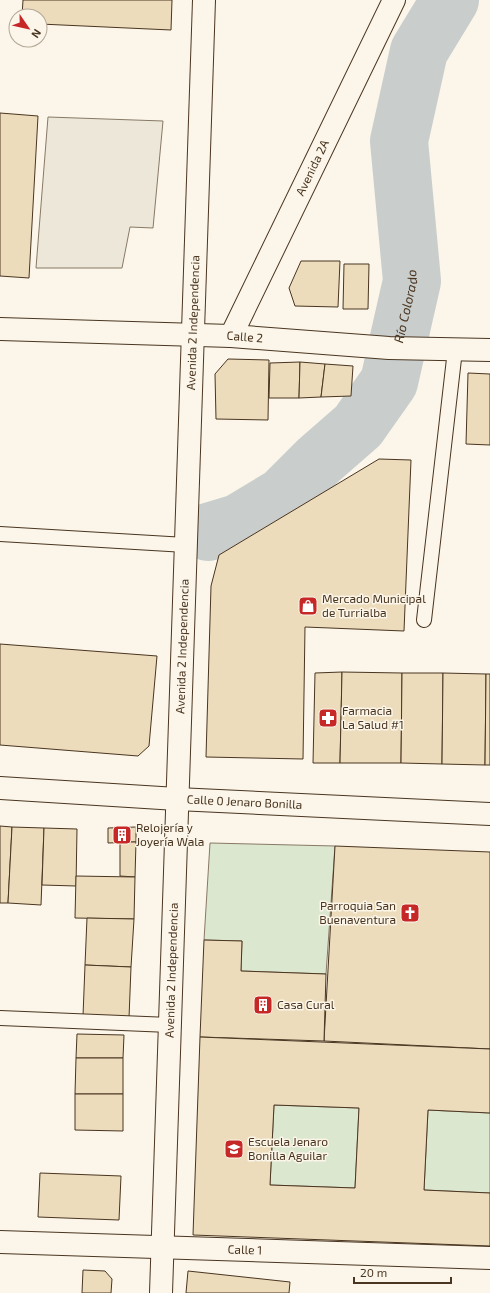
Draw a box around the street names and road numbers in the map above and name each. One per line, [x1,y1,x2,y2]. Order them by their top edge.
street label: Avenida 2A [292,137,331,198]
street label: Avenida 2 Independencia [183,255,202,390]
street label: Calle 2 [226,328,264,344]
street label: Avenida 2 Independencia [172,579,191,714]
street label: Calle 0 Jenaro Bonilla [187,791,303,811]
street label: Avenida 2 Independencia [161,902,180,1038]
street label: Calle 1 [227,1241,262,1257]

